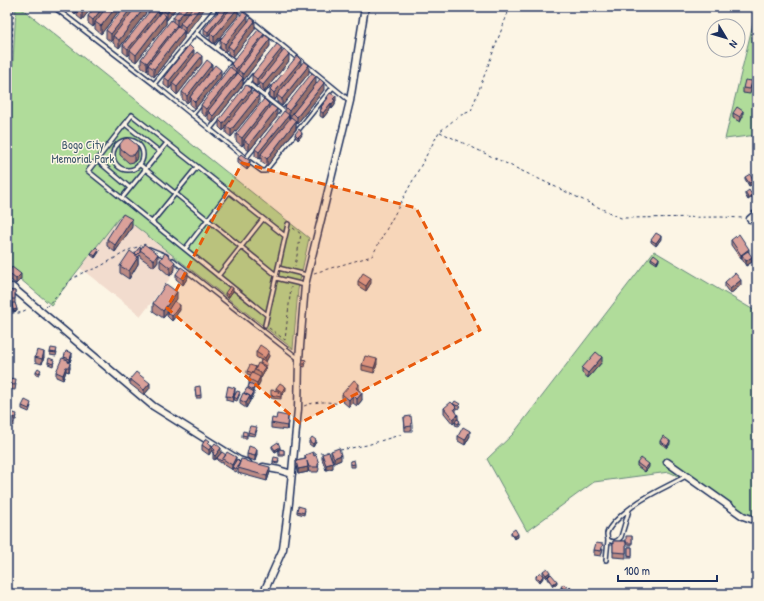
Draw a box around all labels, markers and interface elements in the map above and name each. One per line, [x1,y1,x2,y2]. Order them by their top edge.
north arrow [706,18,746,58]
text: N [726,38,741,51]
park label: Bogo City Memorial Park [52,136,114,167]
scale bar [618,557,717,583]
text: 100 m [624,562,650,579]

